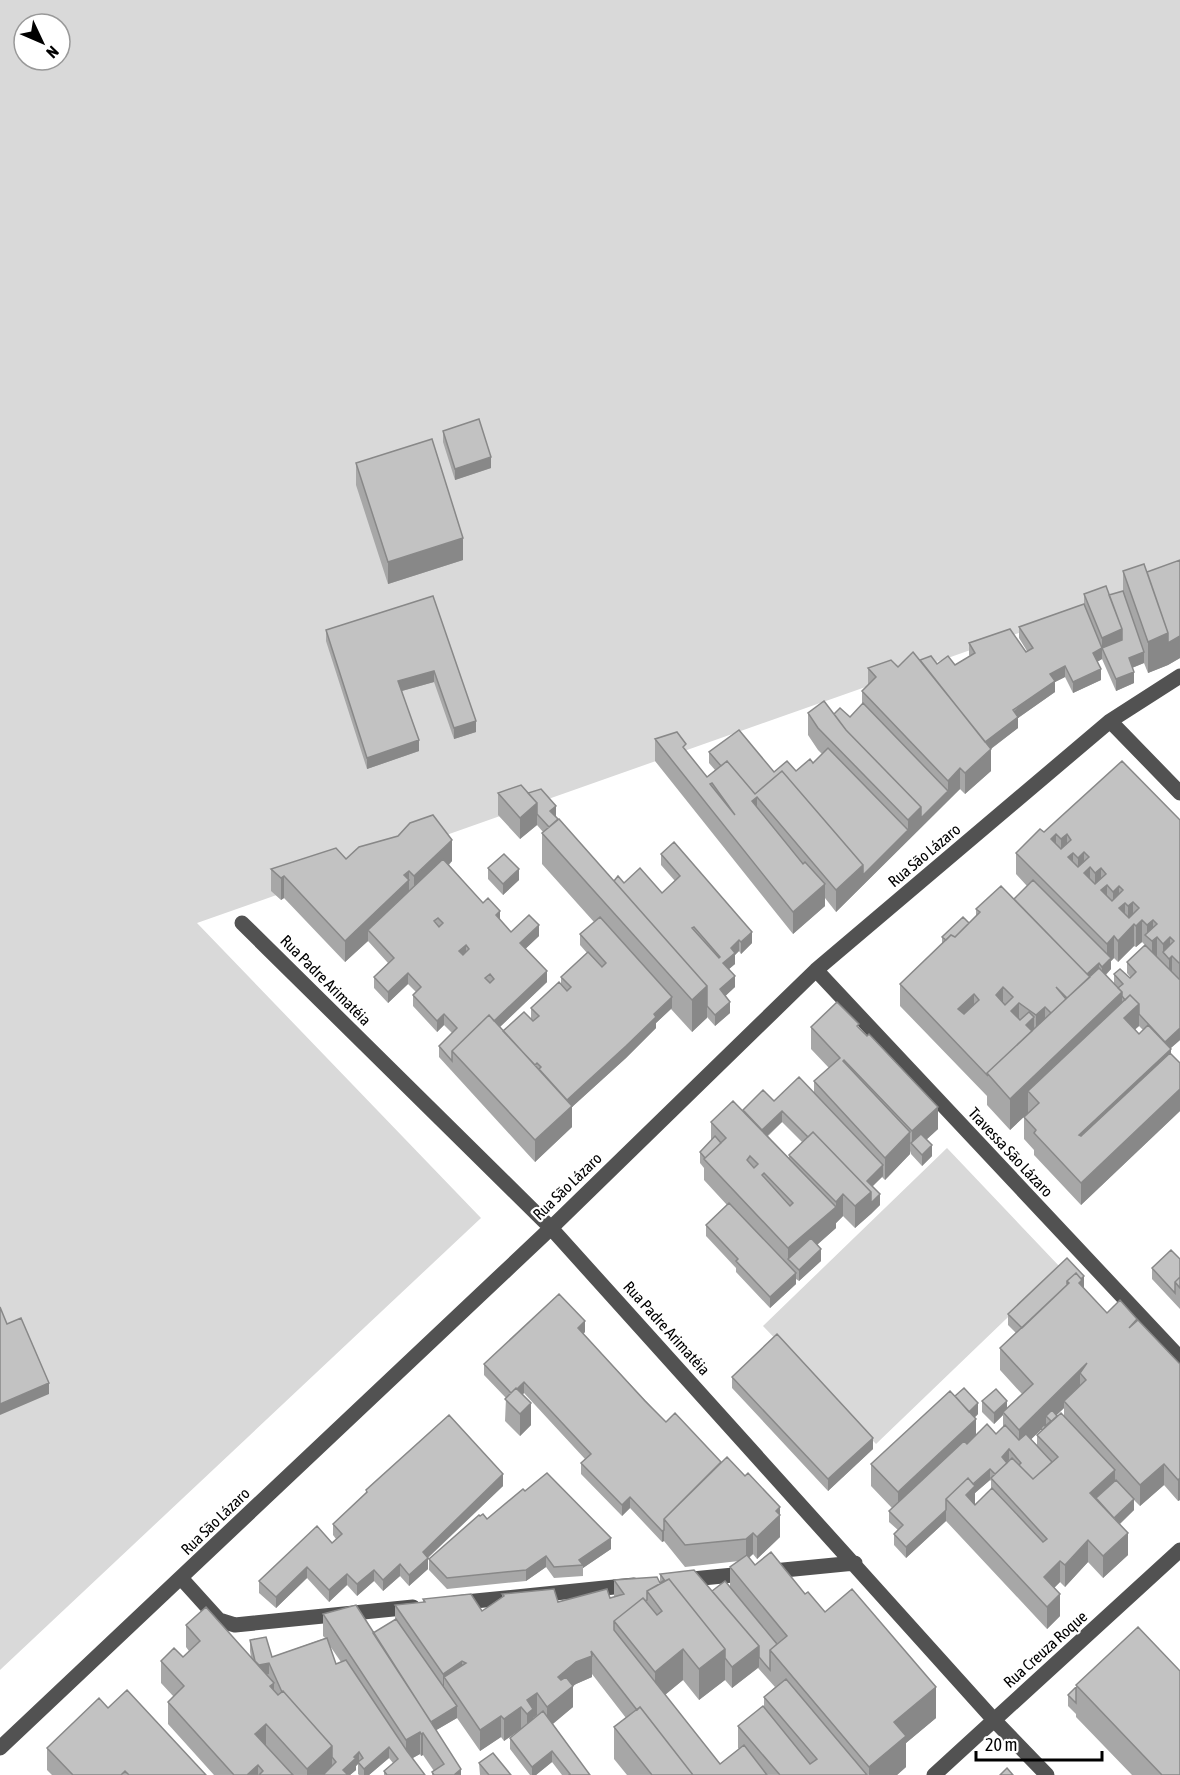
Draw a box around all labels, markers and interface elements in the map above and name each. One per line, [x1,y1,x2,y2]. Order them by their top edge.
north arrow [12,12,72,72]
text: N [43,43,63,62]
street label: Rua São Lázaro [884,820,964,890]
street label: Rua Padre Arimatéia [277,931,375,1029]
street label: Travessa São Lázaro [965,1104,1057,1200]
street label: Rua São Lázaro [529,1149,605,1223]
street label: Rua Padre Arimatéia [620,1277,714,1379]
street label: Rua São Lázaro [177,1484,253,1558]
street label: Rua Creuza Roque [1000,1607,1091,1692]
scale bar [976,1724,1102,1762]
text: 20 m [985,1734,1017,1755]

